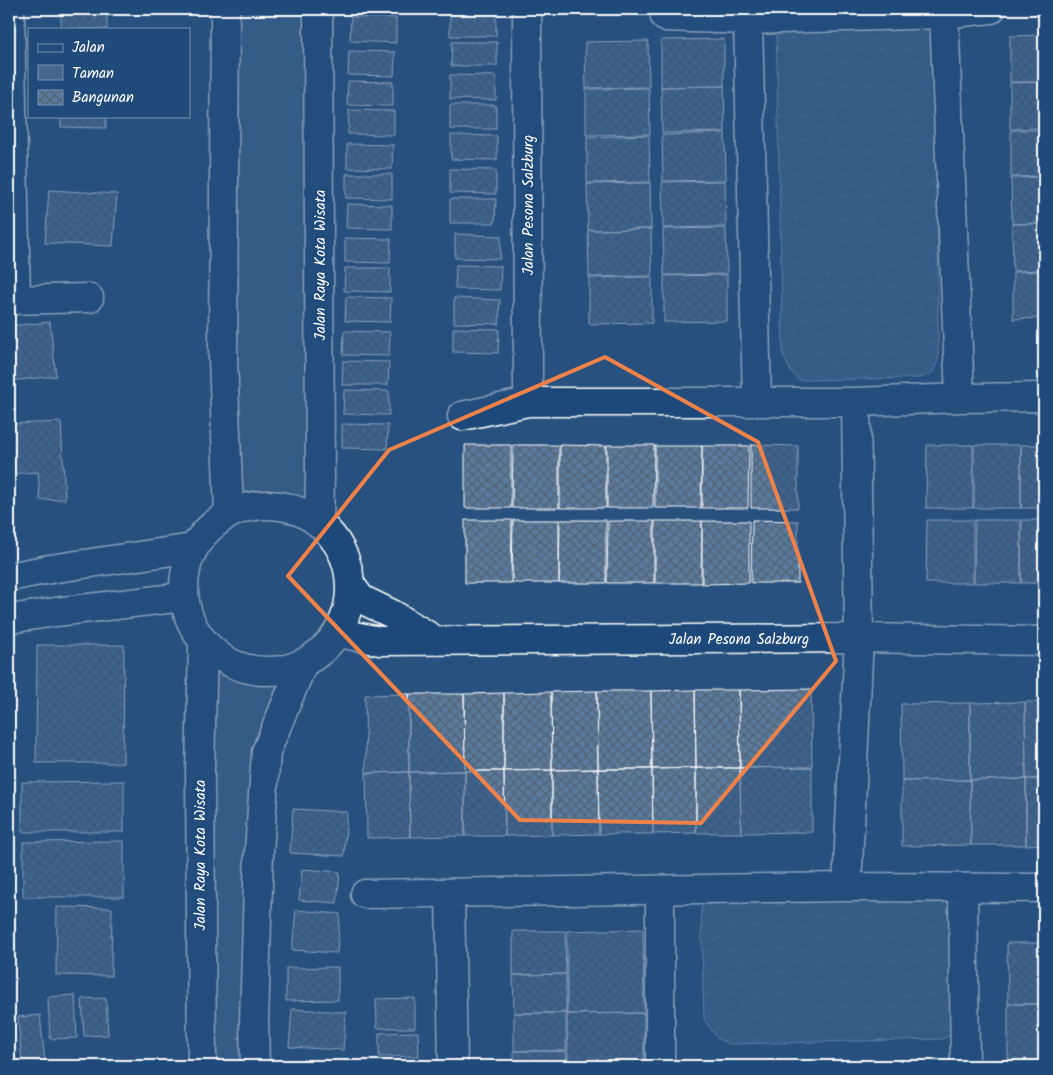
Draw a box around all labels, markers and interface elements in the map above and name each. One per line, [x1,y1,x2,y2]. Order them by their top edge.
legend [28,28,190,118]
text: Jalan [72,36,105,60]
text: Taman [72,62,114,86]
text: Bangunan [72,86,134,110]
street label: Jalan Pesona Salzburg [517,135,541,275]
street label: Jalan Raya Kota Wisata [309,190,333,340]
street label: Jalan Pesona Salzburg [669,628,809,652]
street label: Jalan Raya Kota Wisata [189,780,213,930]

